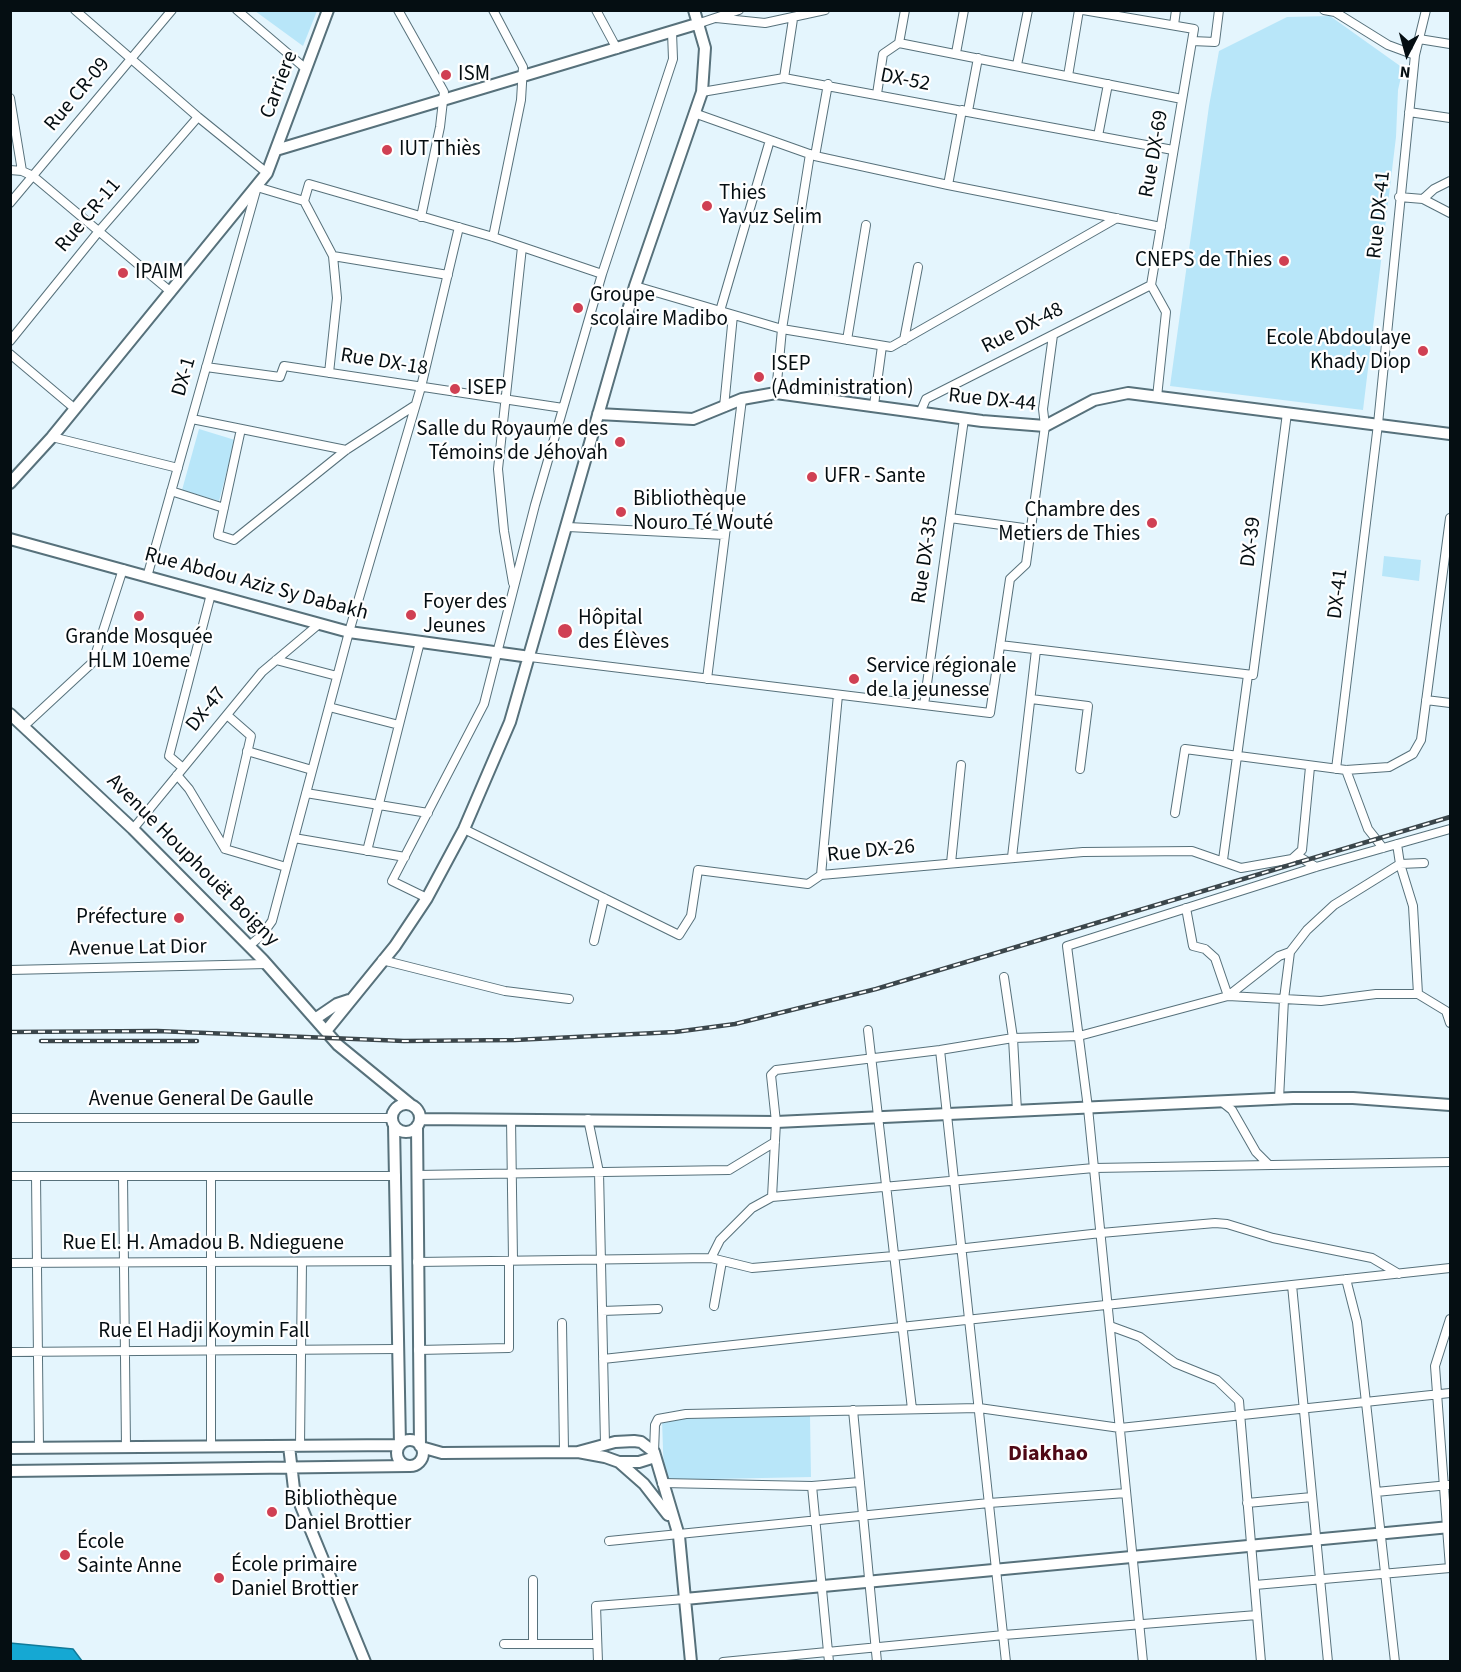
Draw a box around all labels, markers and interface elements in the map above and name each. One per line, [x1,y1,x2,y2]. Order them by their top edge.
north arrow [1377,24,1437,84]
street label: Carriere [256,48,304,122]
street label: Rue CR-09 [40,53,116,137]
text: N [1399,60,1412,83]
place label: ISM [458,62,490,88]
street label: DX-52 [878,64,932,98]
marker: ISM [439,68,453,82]
street label: Rue DX-69 [1135,108,1175,200]
place label: IUT Thiès [399,137,481,163]
marker: IUT Thiès [380,143,394,157]
street label: Rue DX-41 [1363,170,1397,260]
street label: Rue CR-11 [51,174,127,258]
place label: Thies Yavuz Selim [719,181,822,231]
marker: Thies Yavuz Selim [700,199,714,213]
place label: CNEPS de Thies [1135,248,1272,274]
marker: CNEPS de Thies [1277,254,1291,268]
place label: IPAIM [135,260,184,286]
marker: IPAIM [116,266,130,280]
place label: Groupe scolaire Madibo [590,283,728,333]
street label: Rue DX-48 [978,298,1068,360]
marker: Groupe scolaire Madibo [571,301,585,315]
place label: Ecole Abdoulaye Khady Diop [1266,326,1411,376]
street label: Rue DX-18 [339,344,429,382]
marker: Ecole Abdoulaye Khady Diop [1416,344,1430,358]
place label: ISEP (Administration) [771,352,914,402]
street label: DX-1 [167,354,203,400]
marker: ISEP (Administration) [752,370,766,384]
place label: ISEP [467,376,507,402]
marker: ISEP [448,382,462,396]
street label: Rue DX-44 [947,384,1037,418]
place label: Salle du Royaume des Témoins de Jéhovah [416,417,608,467]
marker: Salle du Royaume des Témoins de Jéhovah [613,435,627,449]
place label: UFR - Sante [824,464,925,490]
marker: UFR - Sante [805,470,819,484]
place label: Bibliothèque Nouro Té Wouté [633,487,773,537]
place label: Chambre des Metiers de Thies [998,498,1140,548]
marker: Bibliothèque Nouro Té Wouté [614,505,628,519]
street label: Rue DX-35 [907,515,945,605]
marker: Chambre des Metiers de Thies [1145,516,1159,530]
street label: DX-39 [1236,516,1268,568]
street label: Rue Abdou Aziz Sy Dabakh [141,543,371,627]
street label: DX-41 [1323,568,1355,620]
place label: Foyer des Jeunes [423,590,507,640]
place label: Hôpital des Élèves [578,606,669,656]
marker: Foyer des Jeunes [404,608,418,622]
marker: Grande Mosquée HLM 10eme [132,609,146,623]
marker: Hôpital des Élèves [556,622,574,640]
place label: Grande Mosquée HLM 10eme [65,625,213,675]
place label: Service régionale de la jeunesse [866,654,1016,704]
marker: Service régionale de la jeunesse [847,672,861,686]
street label: DX-47 [181,683,233,737]
street label: Avenue Houphouët Boigny [101,770,283,952]
street label: Rue DX-26 [826,835,916,869]
place label: Préfecture [76,905,167,931]
marker: Préfecture [172,911,186,925]
street label: Avenue Lat Dior [69,935,207,963]
street label: Avenue General De Gaulle [89,1087,313,1113]
street label: Rue El. H. Amadou B. Ndieguene [62,1231,344,1257]
street label: Rue El Hadji Koymin Fall [98,1319,310,1345]
district label: Diakhao [1008,1442,1088,1468]
place label: Bibliothèque Daniel Brottier [284,1487,411,1537]
marker: Bibliothèque Daniel Brottier [265,1505,279,1519]
place label: École Sainte Anne [77,1530,182,1580]
marker: École Sainte Anne [58,1548,72,1562]
place label: École primaire Daniel Brottier [231,1553,358,1603]
marker: École primaire Daniel Brottier [212,1571,226,1585]

